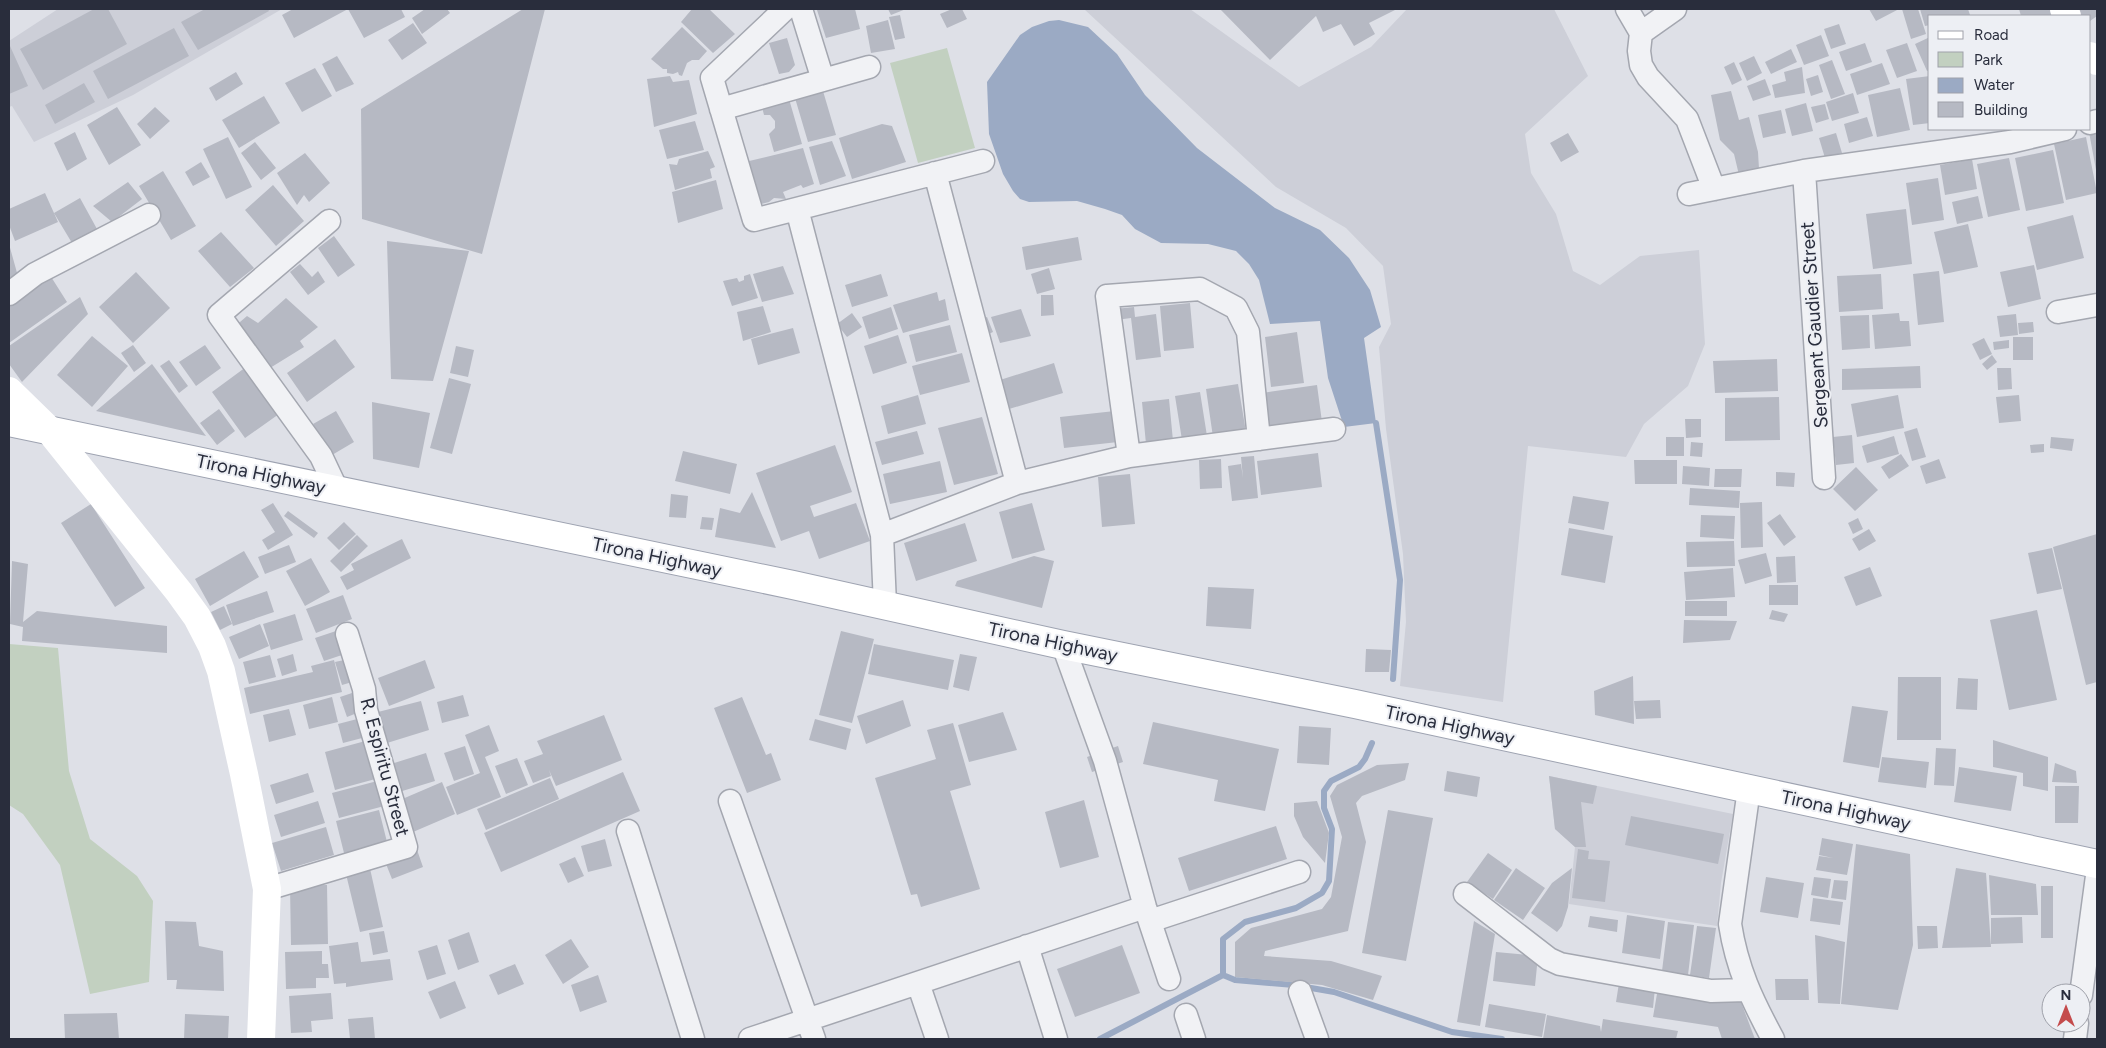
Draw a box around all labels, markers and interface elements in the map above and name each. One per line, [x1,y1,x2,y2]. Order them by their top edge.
legend [1928,15,2091,130]
text: Road [1974,26,2009,44]
text: Park [1974,51,2003,69]
text: Water [1974,76,2014,94]
text: Building [1974,101,2028,119]
street label: Sergeant Gaudier Street [1795,221,1833,429]
street label: Tirona Highway [194,449,328,499]
street label: Tirona Highway [590,532,724,582]
street label: Tirona Highway [986,617,1120,667]
street label: R. Espiritu Street [355,695,415,839]
street label: Tirona Highway [1383,700,1517,750]
street label: Tirona Highway [1779,785,1913,835]
north arrow [2041,983,2091,1033]
text: N [2061,987,2071,1004]

